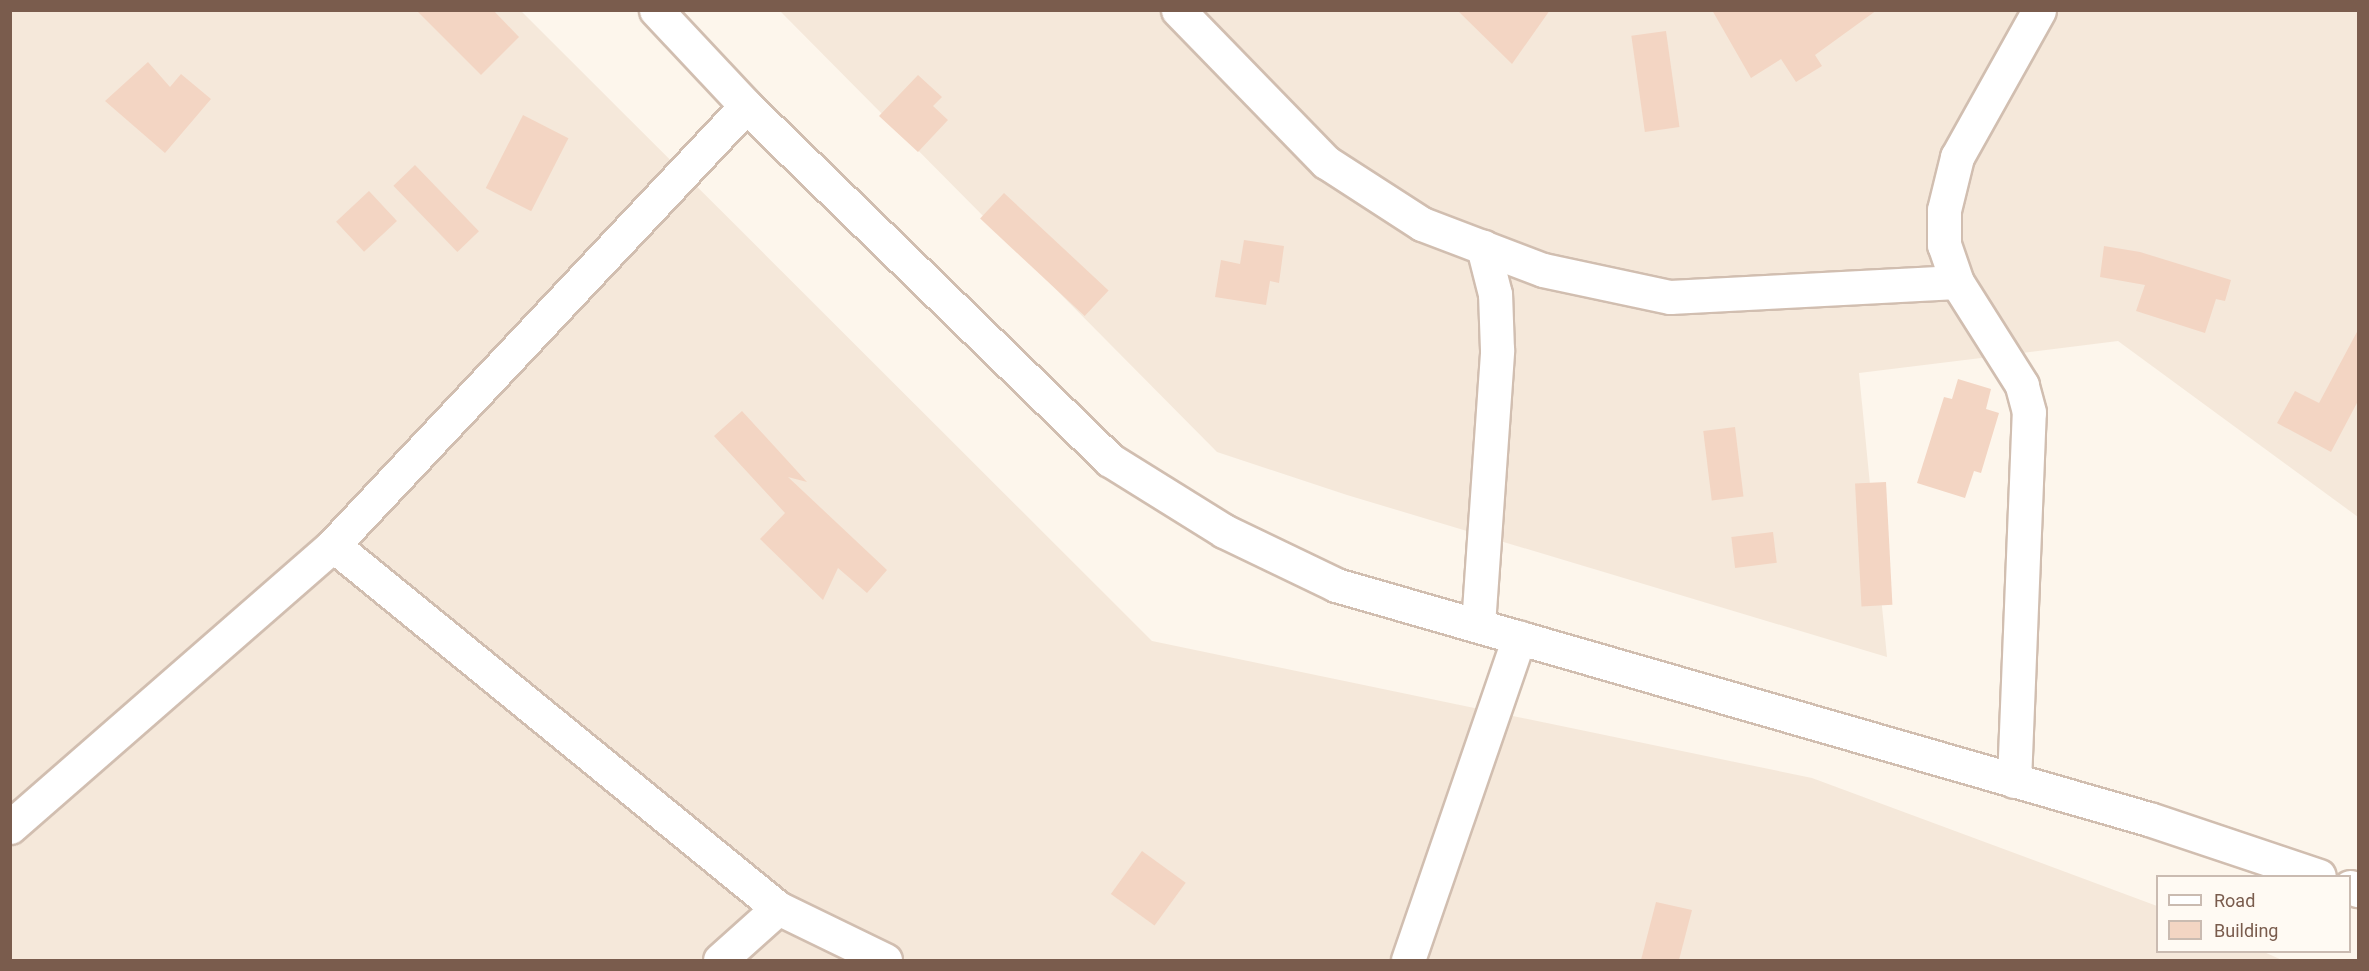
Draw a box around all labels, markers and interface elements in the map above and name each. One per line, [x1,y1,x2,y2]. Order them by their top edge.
legend [2156,875,2351,953]
text: Road [2214,890,2255,911]
text: Building [2214,920,2278,941]

